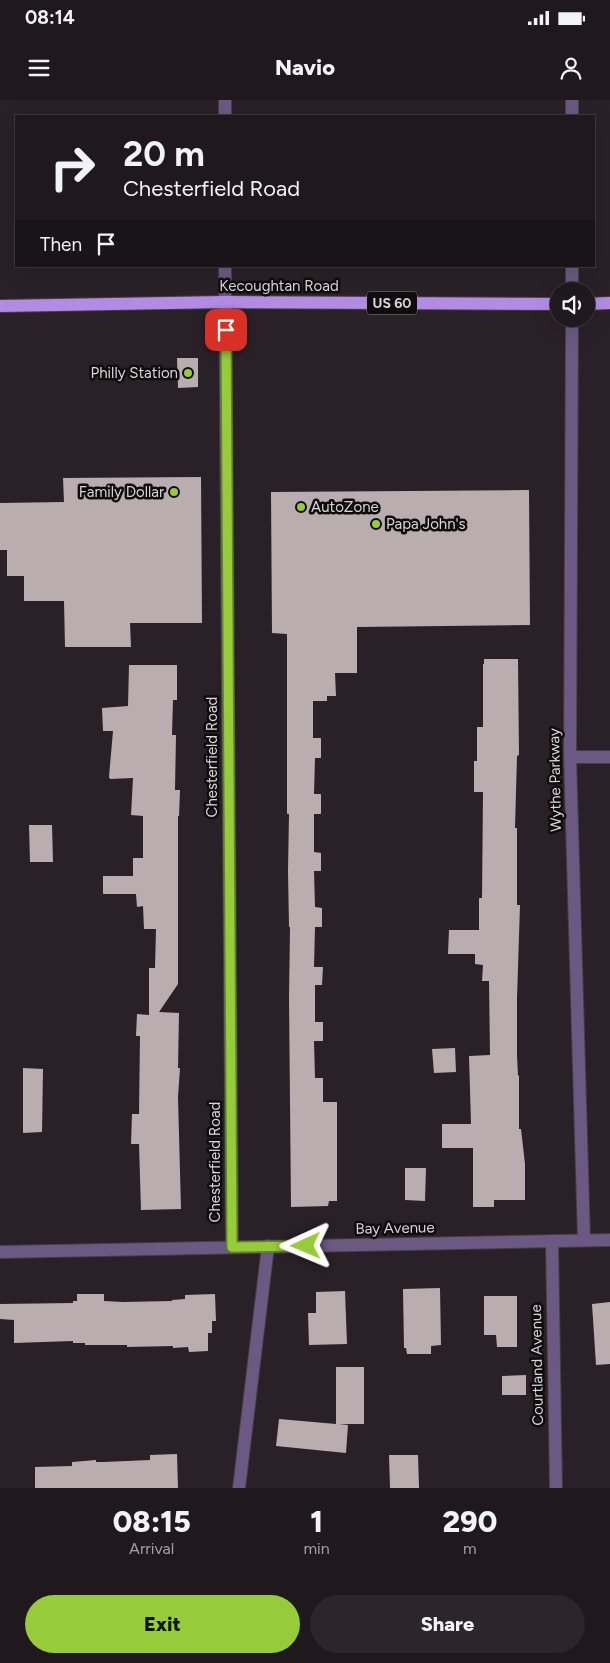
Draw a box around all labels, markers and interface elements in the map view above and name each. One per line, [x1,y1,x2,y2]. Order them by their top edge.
text: 08:14 [25,6,75,29]
icon: menu [25,54,53,82]
text: Navio [275,54,335,81]
icon: person [557,54,585,82]
text: 20 m [123,133,205,175]
icon: right [40,135,105,200]
text: Chesterfield Road [123,175,300,202]
icon: arrive [92,230,120,258]
text: Then [40,233,82,256]
street label: Kecoughtan Road [219,277,339,295]
map controls [550,282,595,327]
button: sound [550,282,595,327]
road number: US 60 [367,292,417,314]
pin [205,309,247,351]
icon: arrive [212,316,240,344]
place label: Philly Station [91,364,178,382]
marker: Philly Station [182,367,194,379]
place label: Family Dollar [79,483,164,501]
marker: Family Dollar [168,486,180,498]
place label: AutoZone [311,498,379,516]
marker: AutoZone [295,501,307,513]
place label: Papa John's [386,515,466,533]
marker: Papa John's [370,518,382,530]
street label: Chesterfield Road [203,697,221,817]
street label: Wythe Parkway [545,728,565,832]
street label: Chesterfield Road [206,1102,224,1222]
street label: Bay Avenue [355,1218,435,1238]
position arrow [279,1219,331,1271]
street label: Courtland Avenue [527,1304,547,1426]
text: 08:15 [113,1503,191,1540]
text: 1 [310,1503,323,1540]
text: 290 [442,1503,497,1540]
text: Arrival [129,1539,174,1558]
text: min [303,1539,330,1558]
text: m [463,1539,477,1558]
button: Exit [25,1595,300,1653]
button: Share [310,1595,585,1653]

